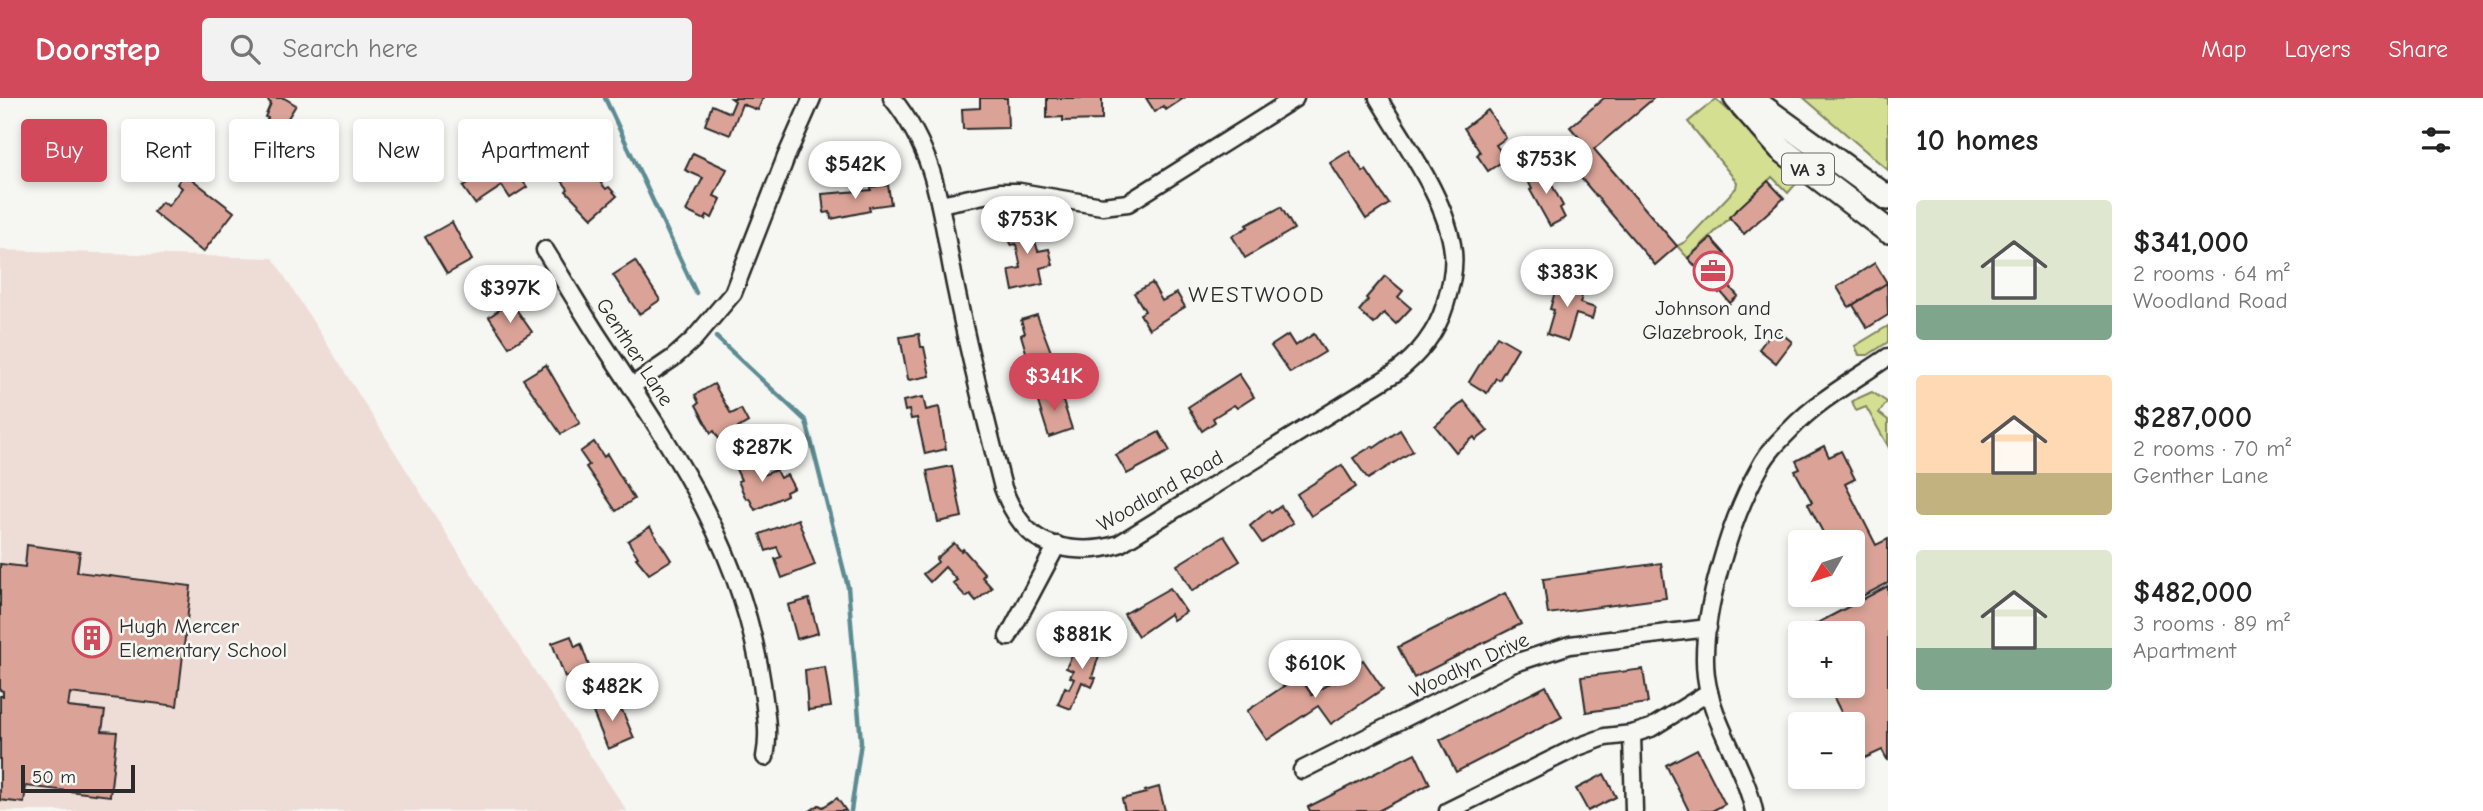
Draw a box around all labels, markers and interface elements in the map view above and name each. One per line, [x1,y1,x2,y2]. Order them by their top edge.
search box [202,18,692,81]
text: Doorstep [35,30,160,68]
icon: search [226,30,264,68]
text: Search here [282,34,418,64]
text: Map [2201,35,2247,63]
text: Layers [2285,35,2350,63]
text: Share [2388,35,2448,63]
chip: Buy [21,119,107,182]
chip: Rent [121,119,215,182]
chip: Filters [229,119,339,182]
chip: New [353,119,444,182]
chip: Apartment [458,119,613,182]
icon: filters [2417,121,2455,159]
text: 10 homes [1916,123,2038,158]
pin: $753K [1497,136,1595,196]
pin: $542K [806,141,904,201]
text: $753K [1516,145,1576,172]
text: $542K [824,150,886,177]
road number: VA 3 [1782,153,1834,184]
pin: $753K [978,197,1076,256]
text: $753K [997,205,1057,232]
text: $341,000 [2133,225,2249,260]
icon: home [1972,228,2056,312]
pin: $383K [1518,250,1616,309]
office icon: Johnson and Glazebrook, Inc [1692,250,1734,292]
text: $383K [1536,258,1598,285]
text: 2 rooms · 64 m² [2133,260,2290,287]
pin: $397K [461,266,559,325]
text: $397K [480,274,540,301]
district label: WESTWOOD [1188,281,1326,308]
text: Woodland Road [2133,287,2288,314]
street label: Genther Lane [591,294,679,410]
place label: Johnson and Glazebrook, Inc [1642,296,1784,344]
pin: $341K [1005,354,1103,413]
text: $341K [1025,362,1083,389]
text: $287,000 [2133,400,2252,435]
icon: home [1972,403,2056,487]
pin: $287K [713,424,811,484]
text: $287K [732,433,792,460]
text: 2 rooms · 70 m² [2133,435,2291,462]
street label: Woodland Road [1093,445,1227,537]
text: Genther Lane [2133,462,2268,489]
north arrow [1788,530,1866,607]
map controls [1788,530,1865,789]
text: $482,000 [2133,575,2253,610]
icon: home [1972,578,2056,662]
text: 3 rooms · 89 m² [2133,610,2290,637]
pin: $881K [1033,612,1131,671]
place label: Hugh Mercer Elementary School [119,614,287,662]
building icon: Hugh Mercer Elementary School [71,617,113,659]
text: $881K [1052,620,1112,647]
button: + [1788,621,1865,698]
street label: Woodlyn Drive [1406,627,1532,703]
text: Apartment [2133,637,2236,664]
pin: $610K [1266,640,1364,700]
text: $610K [1284,649,1346,676]
pin: $482K [563,664,661,723]
text: $482K [582,672,642,699]
button: − [1788,712,1865,789]
scale bar [21,762,135,794]
text: 50 m [32,766,76,788]

